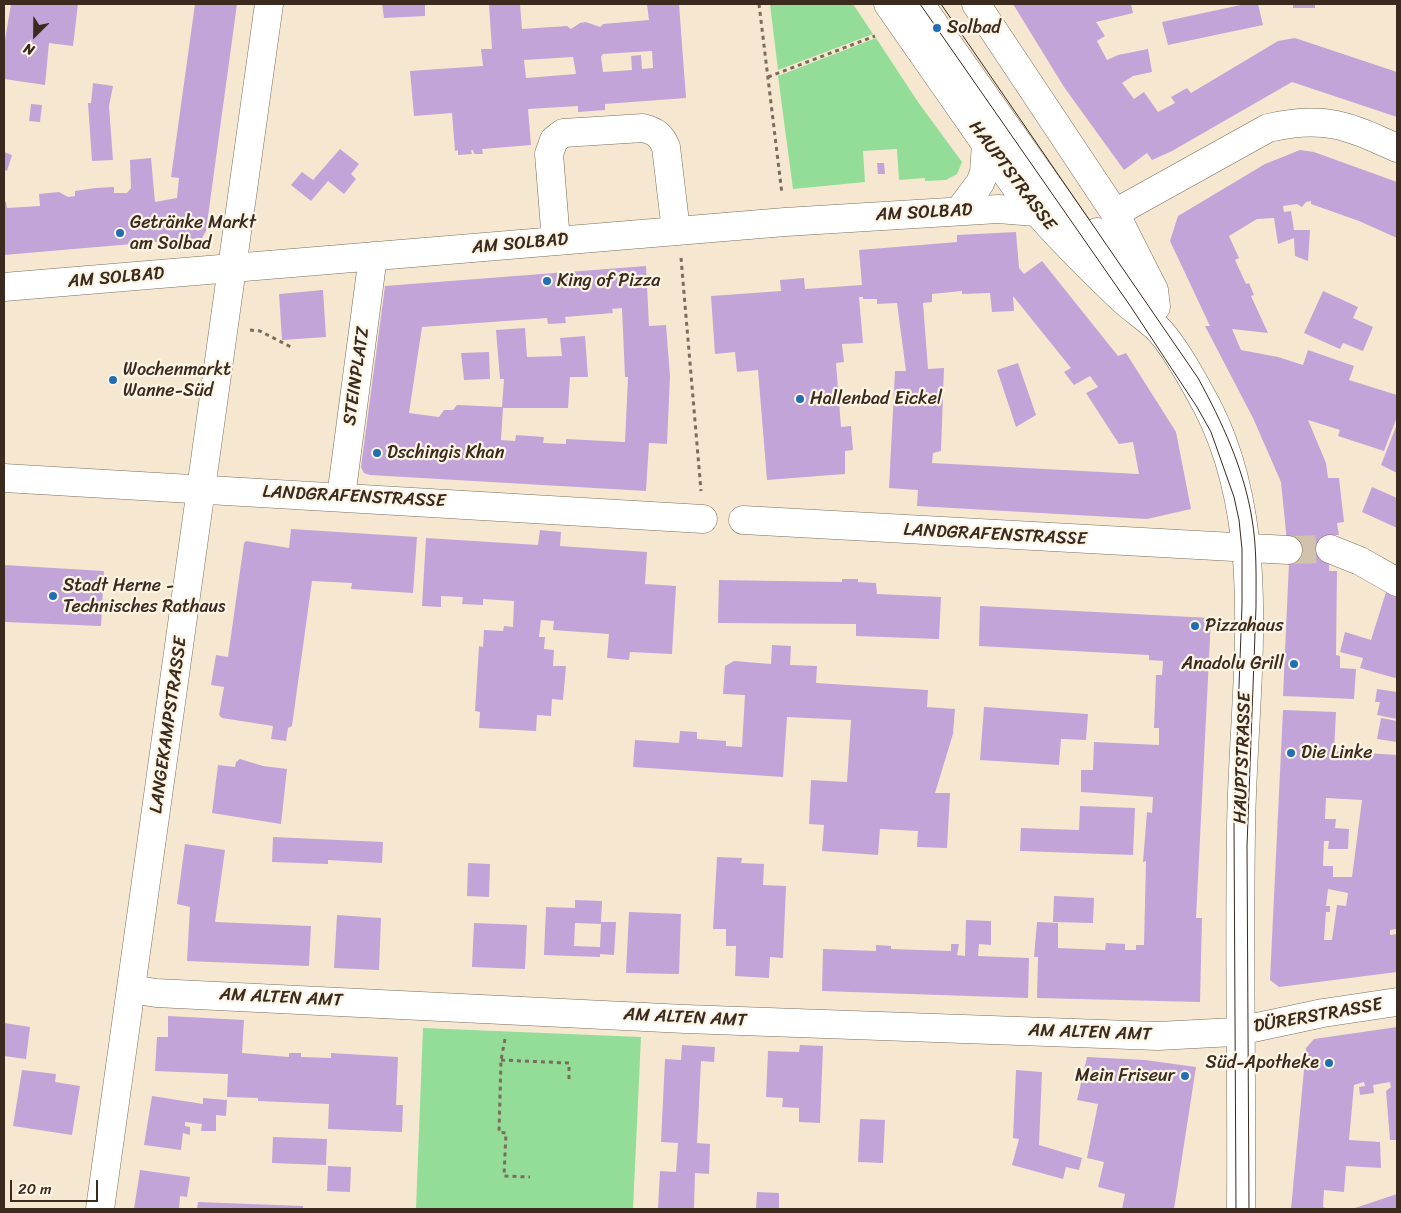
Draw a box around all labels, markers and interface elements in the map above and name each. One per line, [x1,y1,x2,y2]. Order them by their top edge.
north arrow [10,10,60,60]
place label: Solbad [947,17,1001,39]
marker: Solbad [931,22,943,34]
text: N [20,36,38,63]
street label: HAUPTSTRASSE [964,117,1060,235]
street label: AM SOLBAD [875,200,973,226]
place label: Getränke Markt am Solbad [130,212,256,254]
marker: Getränke Markt am Solbad [114,227,126,239]
street label: AM SOLBAD [471,229,569,259]
street label: AM SOLBAD [67,263,165,293]
place label: King of Pizza [557,270,660,292]
marker: King of Pizza [541,275,553,287]
street label: STEINPLATZ [339,325,375,427]
place label: Wochenmarkt Wanne-Süd [123,359,231,402]
marker: Wochenmarkt Wanne-Süd [107,374,119,386]
place label: Hallenbad Eickel [810,388,942,410]
marker: Hallenbad Eickel [794,393,806,405]
place label: Dschingis Khan [387,442,504,464]
marker: Dschingis Khan [371,447,383,459]
street label: LANDGRAFENSTRASSE [262,481,446,513]
street label: LANDGRAFENSTRASSE [903,519,1087,551]
place label: Stadt Herne - Technisches Rathaus [63,575,225,618]
marker: Stadt Herne - Technisches Rathaus [47,590,59,602]
place label: Pizzahaus [1205,615,1283,637]
marker: Pizzahaus [1189,620,1201,632]
street label: LANGEKAMPSTRASSE [146,635,192,815]
place label: Anadolu Grill [1182,653,1284,675]
marker: Anadolu Grill [1288,658,1300,670]
street label: HAUPTSTRASSE [1230,692,1256,824]
place label: Die Linke [1301,742,1372,764]
marker: Die Linke [1285,747,1297,759]
street label: AM ALTEN AMT [219,984,343,1012]
street label: DÜRERSTRASSE [1252,994,1384,1038]
street label: AM ALTEN AMT [623,1004,747,1032]
street label: AM ALTEN AMT [1028,1020,1152,1046]
place label: Süd-Apotheke [1206,1052,1319,1074]
marker: Süd-Apotheke [1323,1057,1335,1069]
place label: Mein Friseur [1075,1065,1175,1087]
marker: Mein Friseur [1179,1070,1191,1082]
scale bar [12,1170,100,1202]
text: 20 m [18,1176,52,1202]

